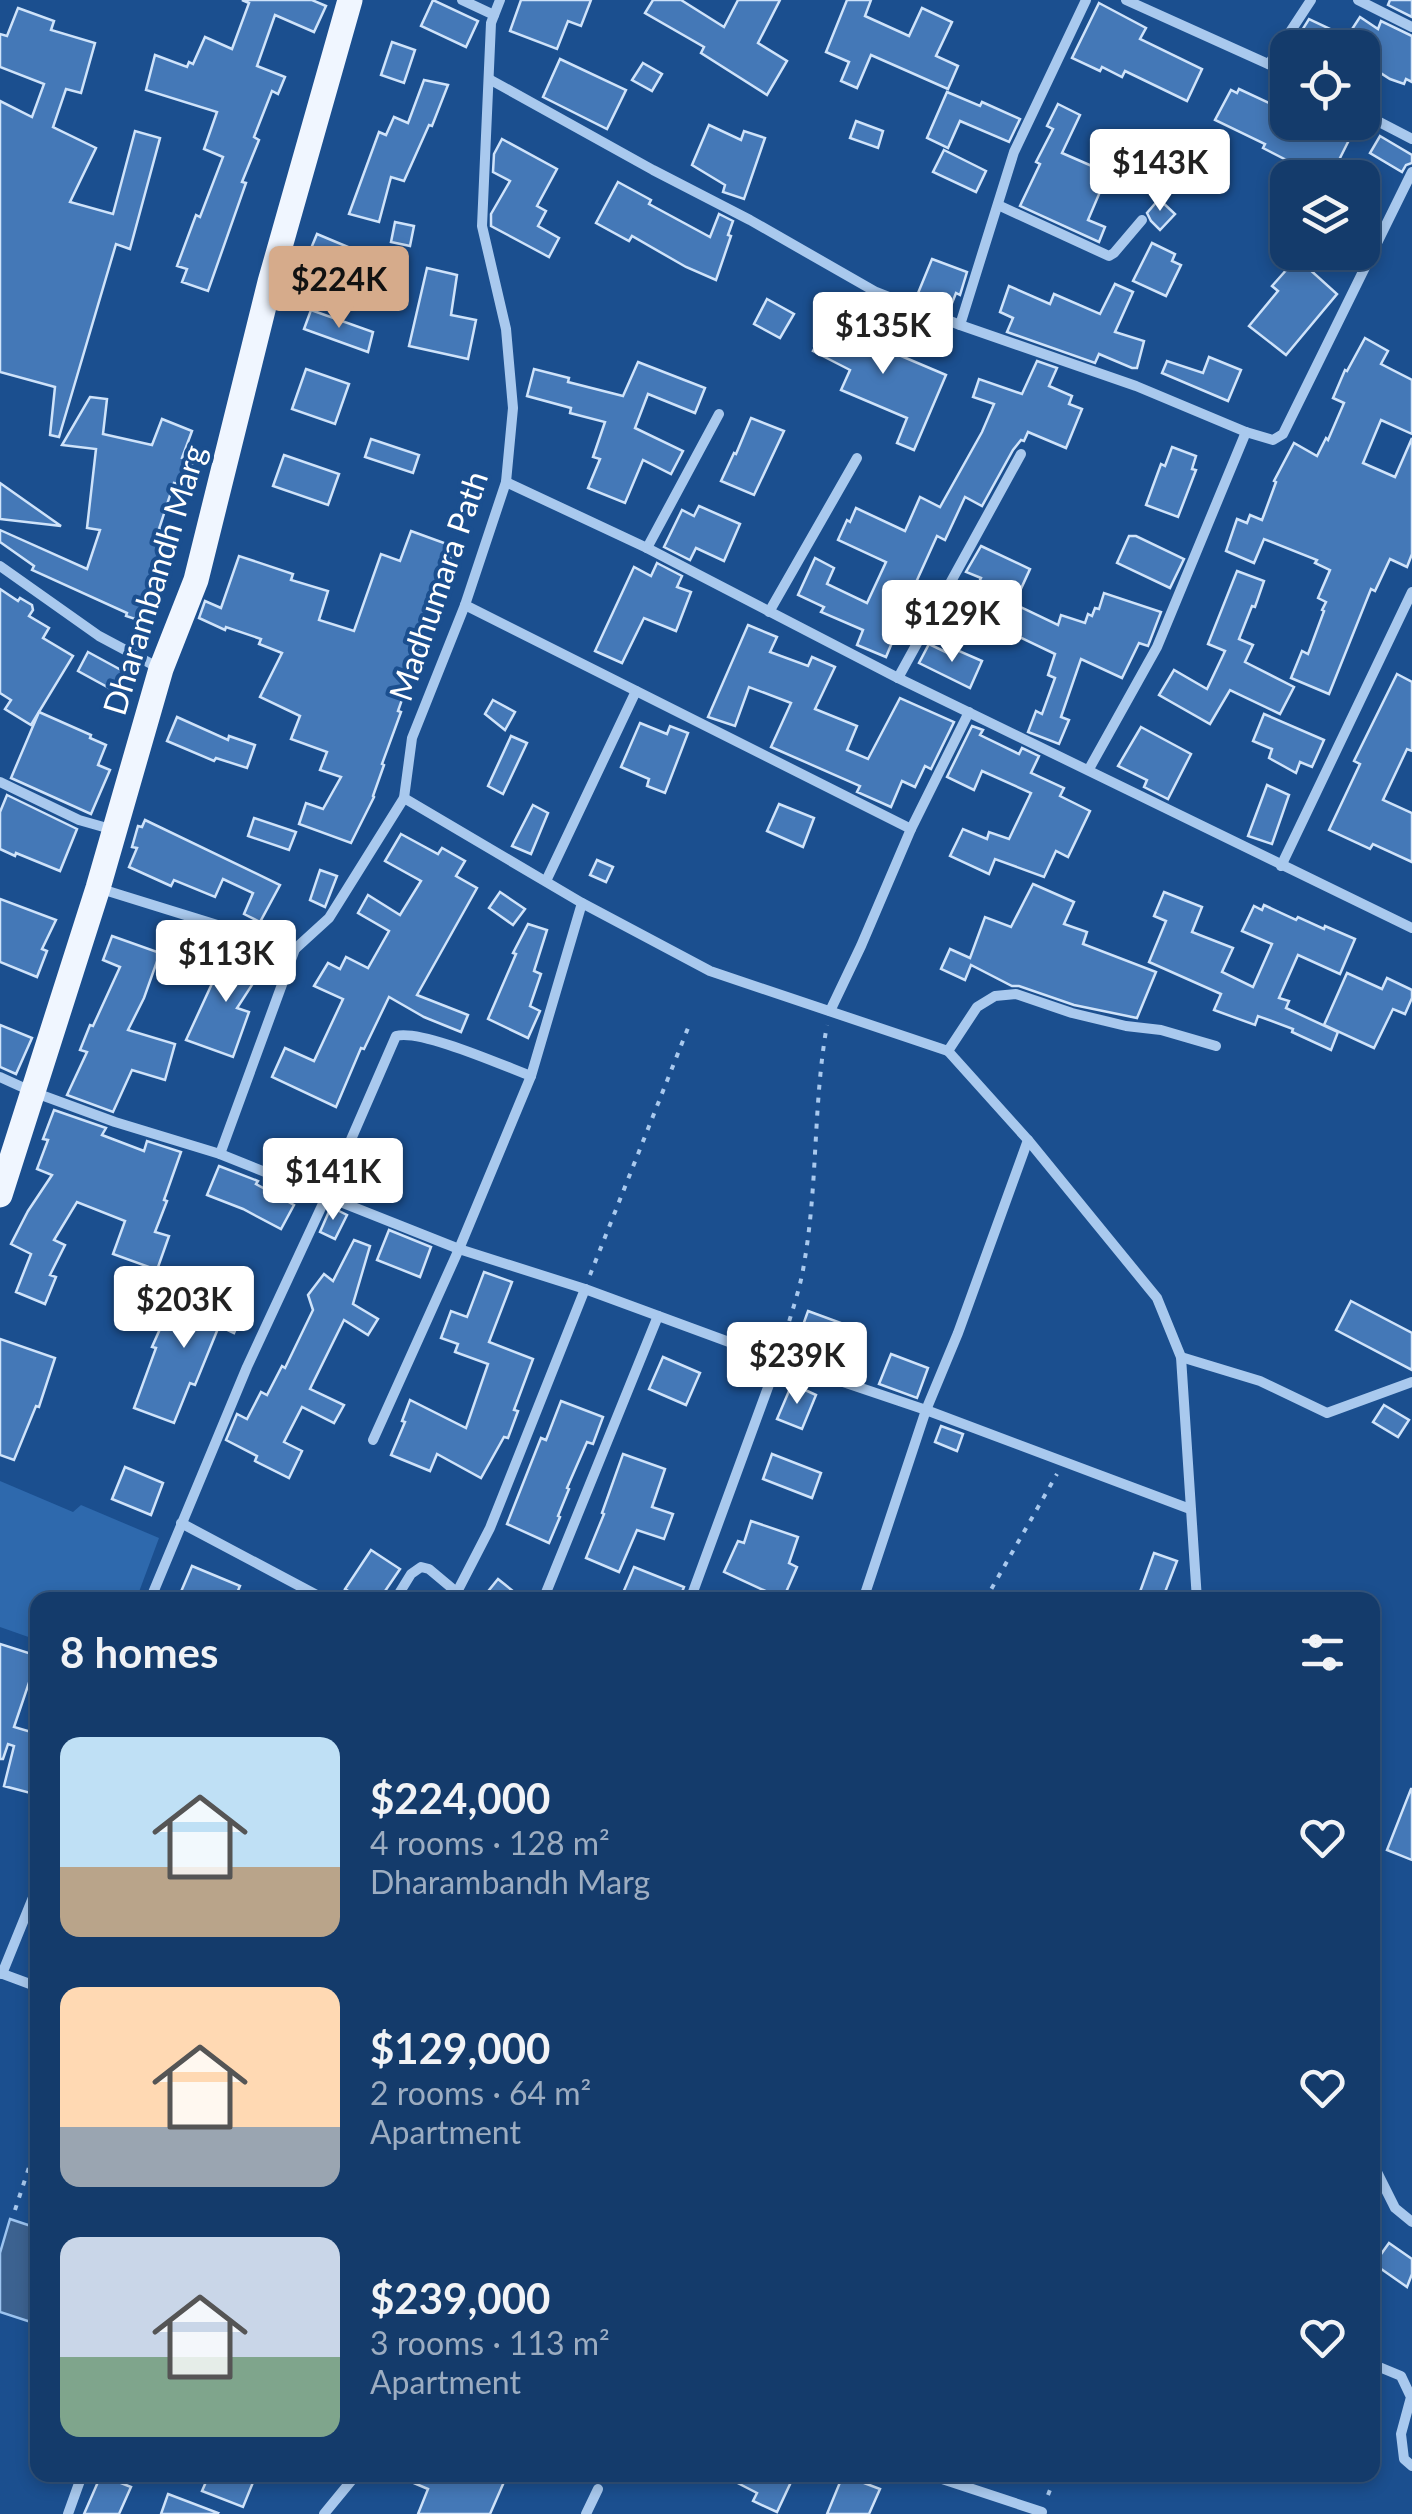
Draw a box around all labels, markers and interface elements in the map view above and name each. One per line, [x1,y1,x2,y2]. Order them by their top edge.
map controls [1270,30,1380,270]
button: locate [1270,30,1380,140]
pin: $143K [1090,129,1230,214]
text: $143K [1112,142,1208,181]
button: layers [1270,160,1380,270]
pin: $224K [269,246,409,331]
text: $224K [291,259,387,298]
pin: $135K [813,292,953,377]
text: $135K [835,305,931,344]
street label: Dharambandh Marg [94,440,213,719]
street label: Madhumara Path [380,466,495,705]
pin: $129K [882,580,1022,665]
text: $129K [904,593,1000,632]
pin: $113K [156,920,296,1005]
text: $113K [178,933,274,972]
pin: $141K [263,1138,403,1223]
text: $141K [285,1151,381,1190]
pin: $203K [114,1266,254,1351]
text: $203K [136,1279,232,1318]
pin: $239K [727,1322,867,1407]
text: $239K [749,1335,845,1374]
icon: filters [1295,1625,1350,1680]
text: 8 homes [60,1627,218,1677]
text: $224,000 [370,1773,550,1823]
icon: home [140,1777,260,1897]
icon: heart [1295,1810,1350,1865]
text: 4 rooms · 128 m² [370,1823,610,1862]
text: Dharambandh Marg [370,1862,650,1901]
text: $129,000 [370,2023,550,2073]
icon: home [140,2027,260,2147]
icon: heart [1295,2060,1350,2115]
text: 2 rooms · 64 m² [370,2073,591,2112]
text: Apartment [370,2112,521,2151]
text: $239,000 [370,2273,550,2323]
icon: home [140,2277,260,2397]
icon: heart [1295,2310,1350,2365]
text: 3 rooms · 113 m² [370,2323,610,2362]
text: Apartment [370,2362,521,2401]

